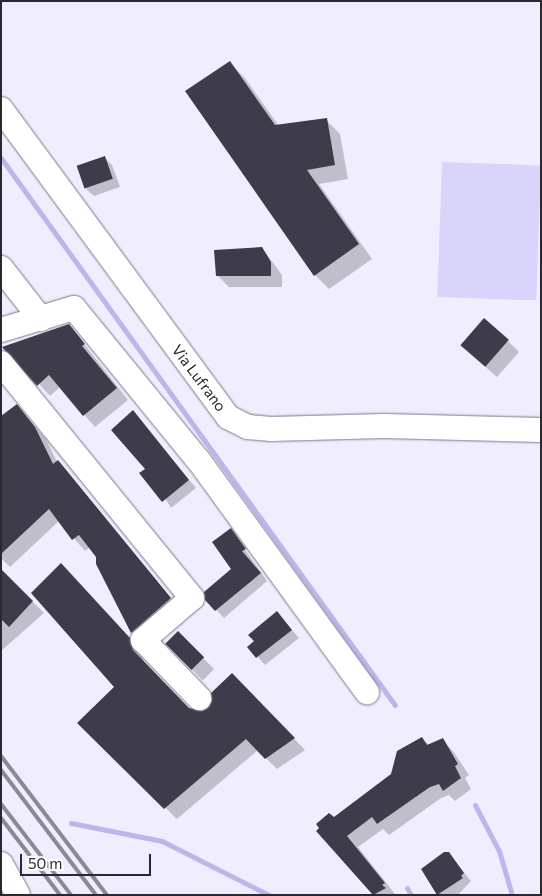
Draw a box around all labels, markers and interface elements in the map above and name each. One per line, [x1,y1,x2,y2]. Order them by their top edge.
street label: Via Lufrano [168,341,230,415]
scale bar [22,844,154,876]
text: 50 m [28,854,62,872]

